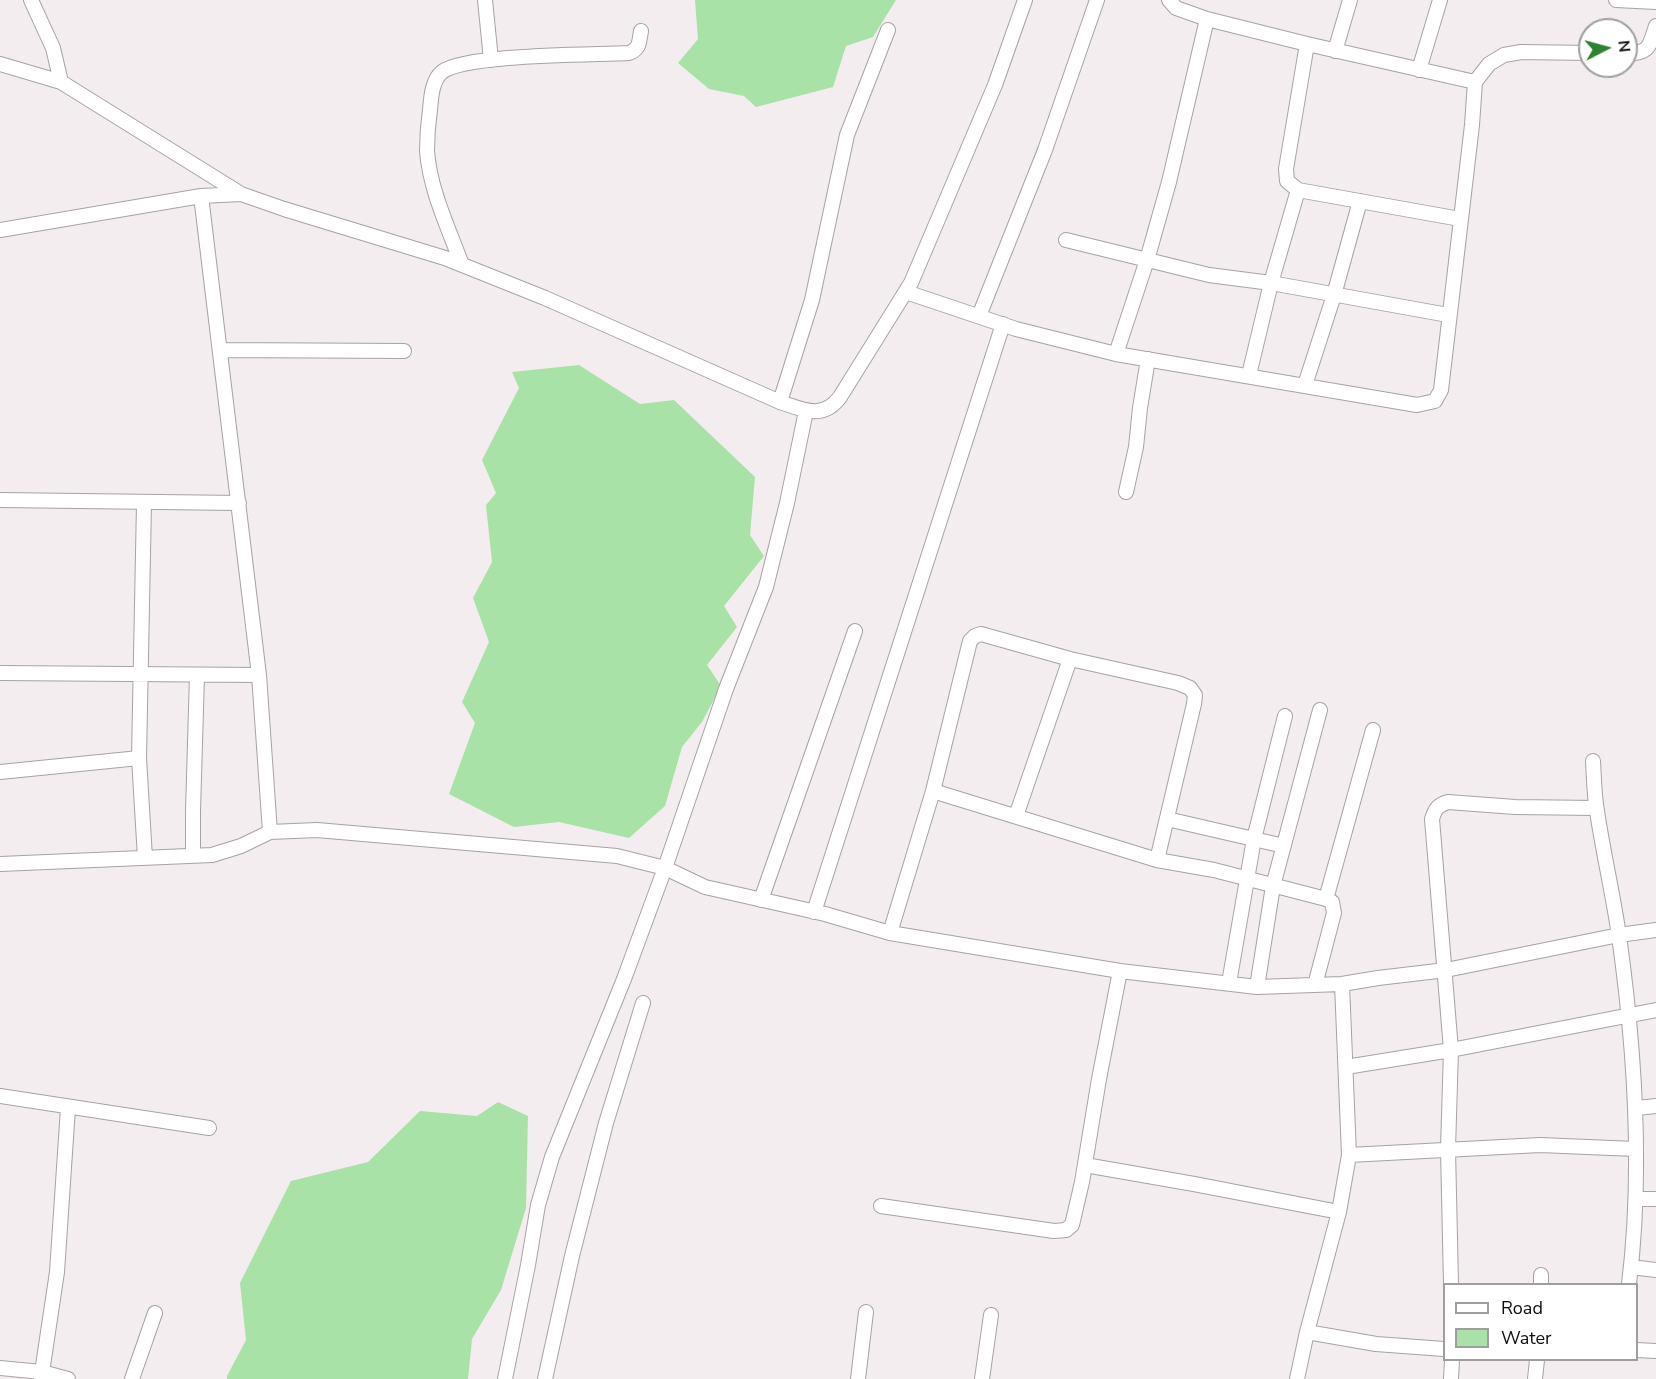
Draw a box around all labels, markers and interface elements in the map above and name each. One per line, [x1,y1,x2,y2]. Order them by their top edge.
north arrow [1578,18,1638,78]
text: N [1612,39,1635,53]
legend [1443,1283,1638,1361]
text: Road [1501,1296,1543,1320]
text: Water [1501,1326,1552,1350]

